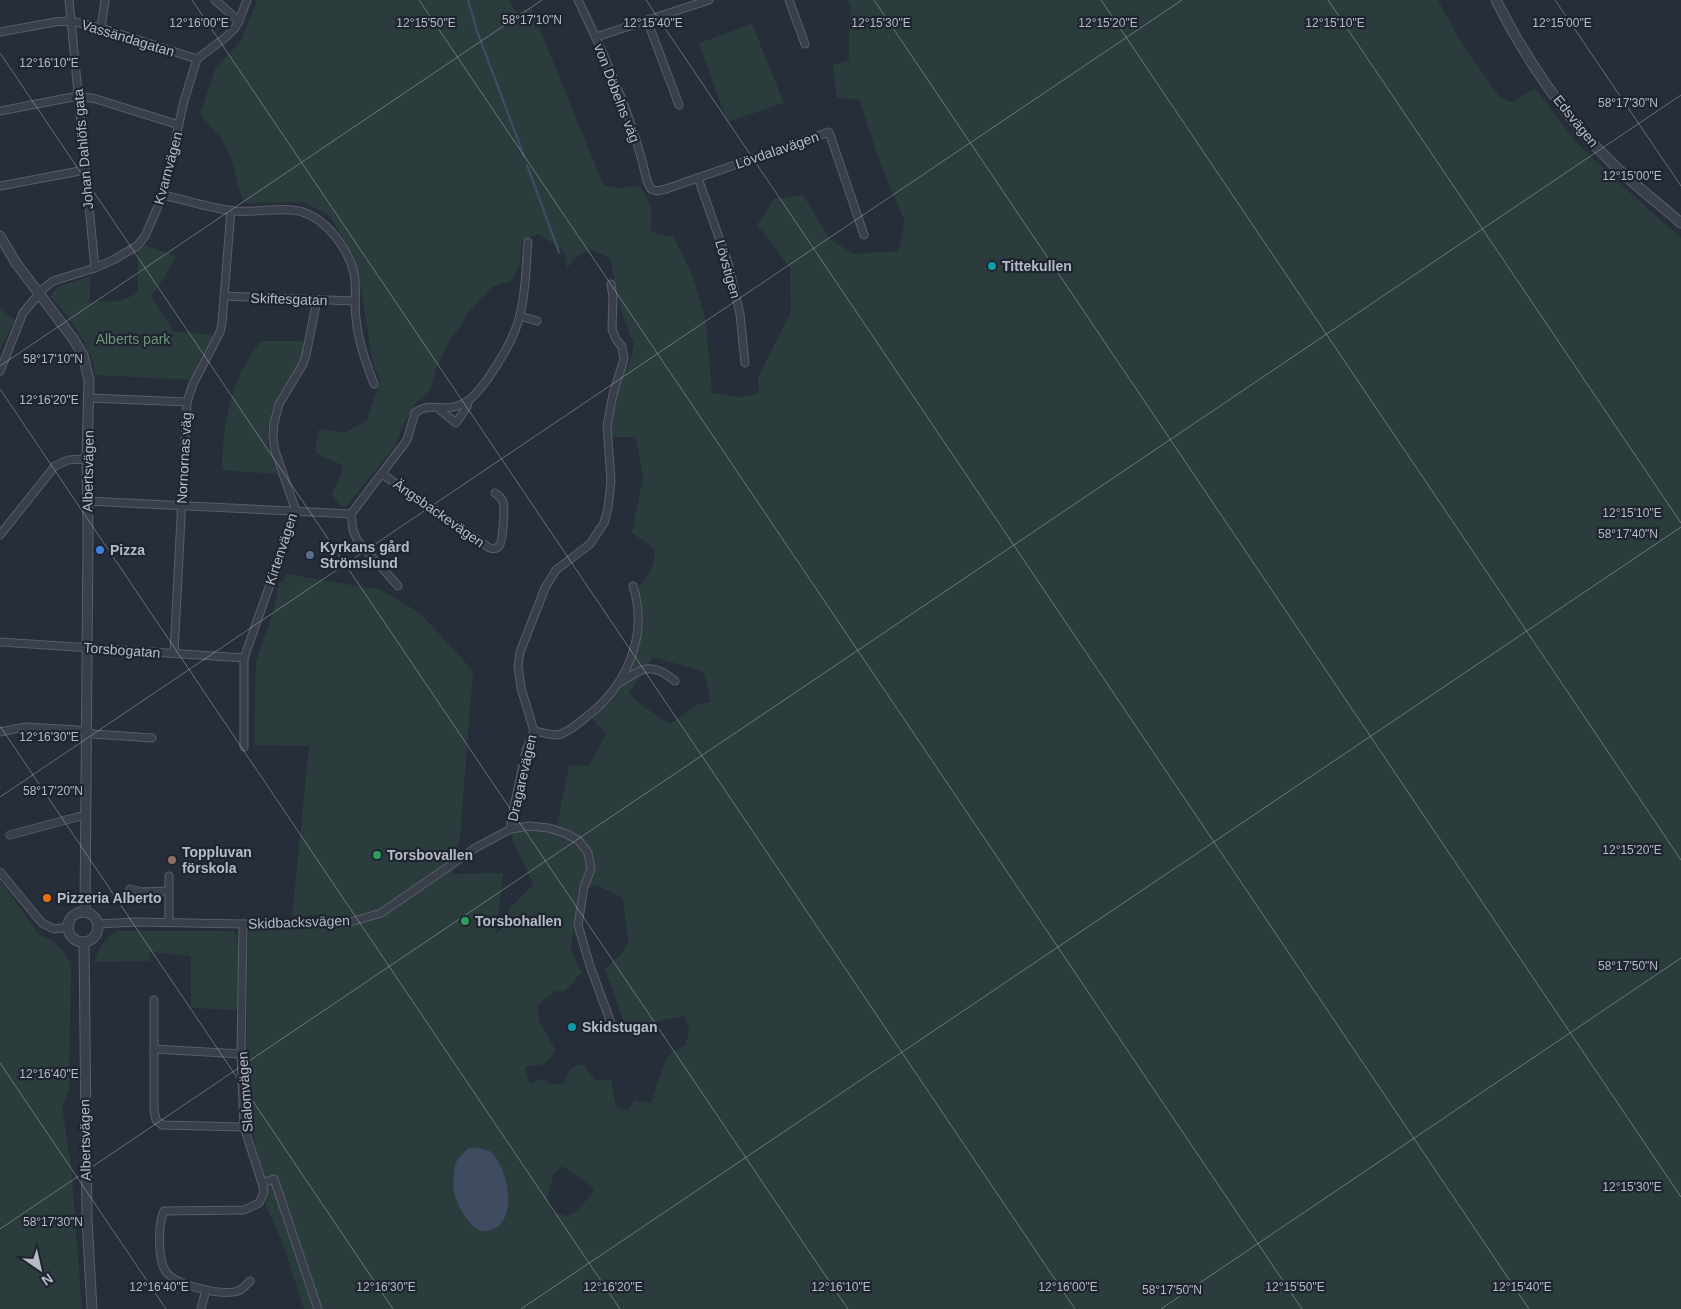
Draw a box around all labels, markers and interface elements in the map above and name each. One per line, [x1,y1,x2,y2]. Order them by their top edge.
text: 58°17'10"N [502,13,562,27]
street label: Vassändagatan [80,16,176,60]
text: 12°16'00"E [169,16,229,30]
text: 12°15'50"E [396,16,456,30]
text: 12°15'40"E [623,16,683,30]
text: 12°15'30"E [851,16,911,30]
text: 12°15'20"E [1078,16,1138,30]
text: 12°15'10"E [1305,16,1365,30]
text: 12°15'00"E [1532,16,1592,30]
street label: von Döbelns väg [591,41,643,145]
text: 12°16'10"E [19,56,79,70]
street label: Johan Dahlöfs gata [70,88,96,210]
street label: Edsvägen [1550,92,1602,150]
text: 58°17'30"N [1598,96,1658,110]
street label: Lövdalavägen [733,128,821,172]
street label: Kvarnvägen [151,130,185,206]
text: 12°15'00"E [1602,169,1662,183]
street label: Lövstigen [712,238,744,300]
place label: Tittekullen [1002,258,1072,274]
marker: Tittekullen [986,260,998,272]
street label: Skiftesgatan [250,290,328,308]
park label: Alberts park [96,331,171,347]
text: 58°17'10"N [23,352,83,366]
text: 12°16'20"E [19,393,79,407]
street label: Nornornas väg [174,412,194,504]
street label: Albertsvägen [79,430,97,512]
street label: Ängsbackevägen [390,476,488,550]
text: 12°15'10"E [1602,506,1662,520]
street label: Kirtenvägen [262,511,300,587]
text: 58°17'40"N [1598,527,1658,541]
place label: Kyrkans gård Strömslund [320,539,409,571]
place label: Pizza [110,542,145,558]
marker: Pizza [94,544,106,556]
marker: Kyrkans gård Strömslund [304,549,316,561]
street label: Torsbogatan [83,639,161,661]
text: 12°16'30"E [19,730,79,744]
street label: Dragarevägen [504,733,540,823]
text: 58°17'20"N [23,784,83,798]
text: 12°15'20"E [1602,843,1662,857]
place label: Toppluvan förskola [182,844,252,876]
place label: Torsbovallen [387,847,473,863]
marker: Torsbovallen [371,849,383,861]
marker: Toppluvan förskola [166,854,178,866]
place label: Pizzeria Alberto [57,890,162,906]
marker: Pizzeria Alberto [41,892,53,904]
street label: Skidbacksvägen [248,912,350,932]
place label: Torsbohallen [475,913,562,929]
marker: Torsbohallen [459,915,471,927]
text: 58°17'50"N [1598,959,1658,973]
place label: Skidstugan [582,1019,657,1035]
marker: Skidstugan [566,1021,578,1033]
street label: Slalomvägen [234,1051,256,1133]
text: 12°16'40"E [19,1067,79,1081]
street label: Albertsvägen [76,1099,94,1181]
text: 12°15'30"E [1602,1180,1662,1194]
text: 58°17'30"N [23,1215,83,1229]
north arrow [15,1244,65,1294]
text: N [39,1270,56,1289]
text: 12°16'40"E [129,1280,189,1294]
text: 12°16'30"E [356,1280,416,1294]
text: 12°16'20"E [583,1280,643,1294]
text: 12°16'10"E [811,1280,871,1294]
text: 12°16'00"E [1038,1280,1098,1294]
text: 12°15'50"E [1265,1280,1325,1294]
text: 12°15'40"E [1492,1280,1552,1294]
text: 58°17'50"N [1142,1283,1202,1297]

